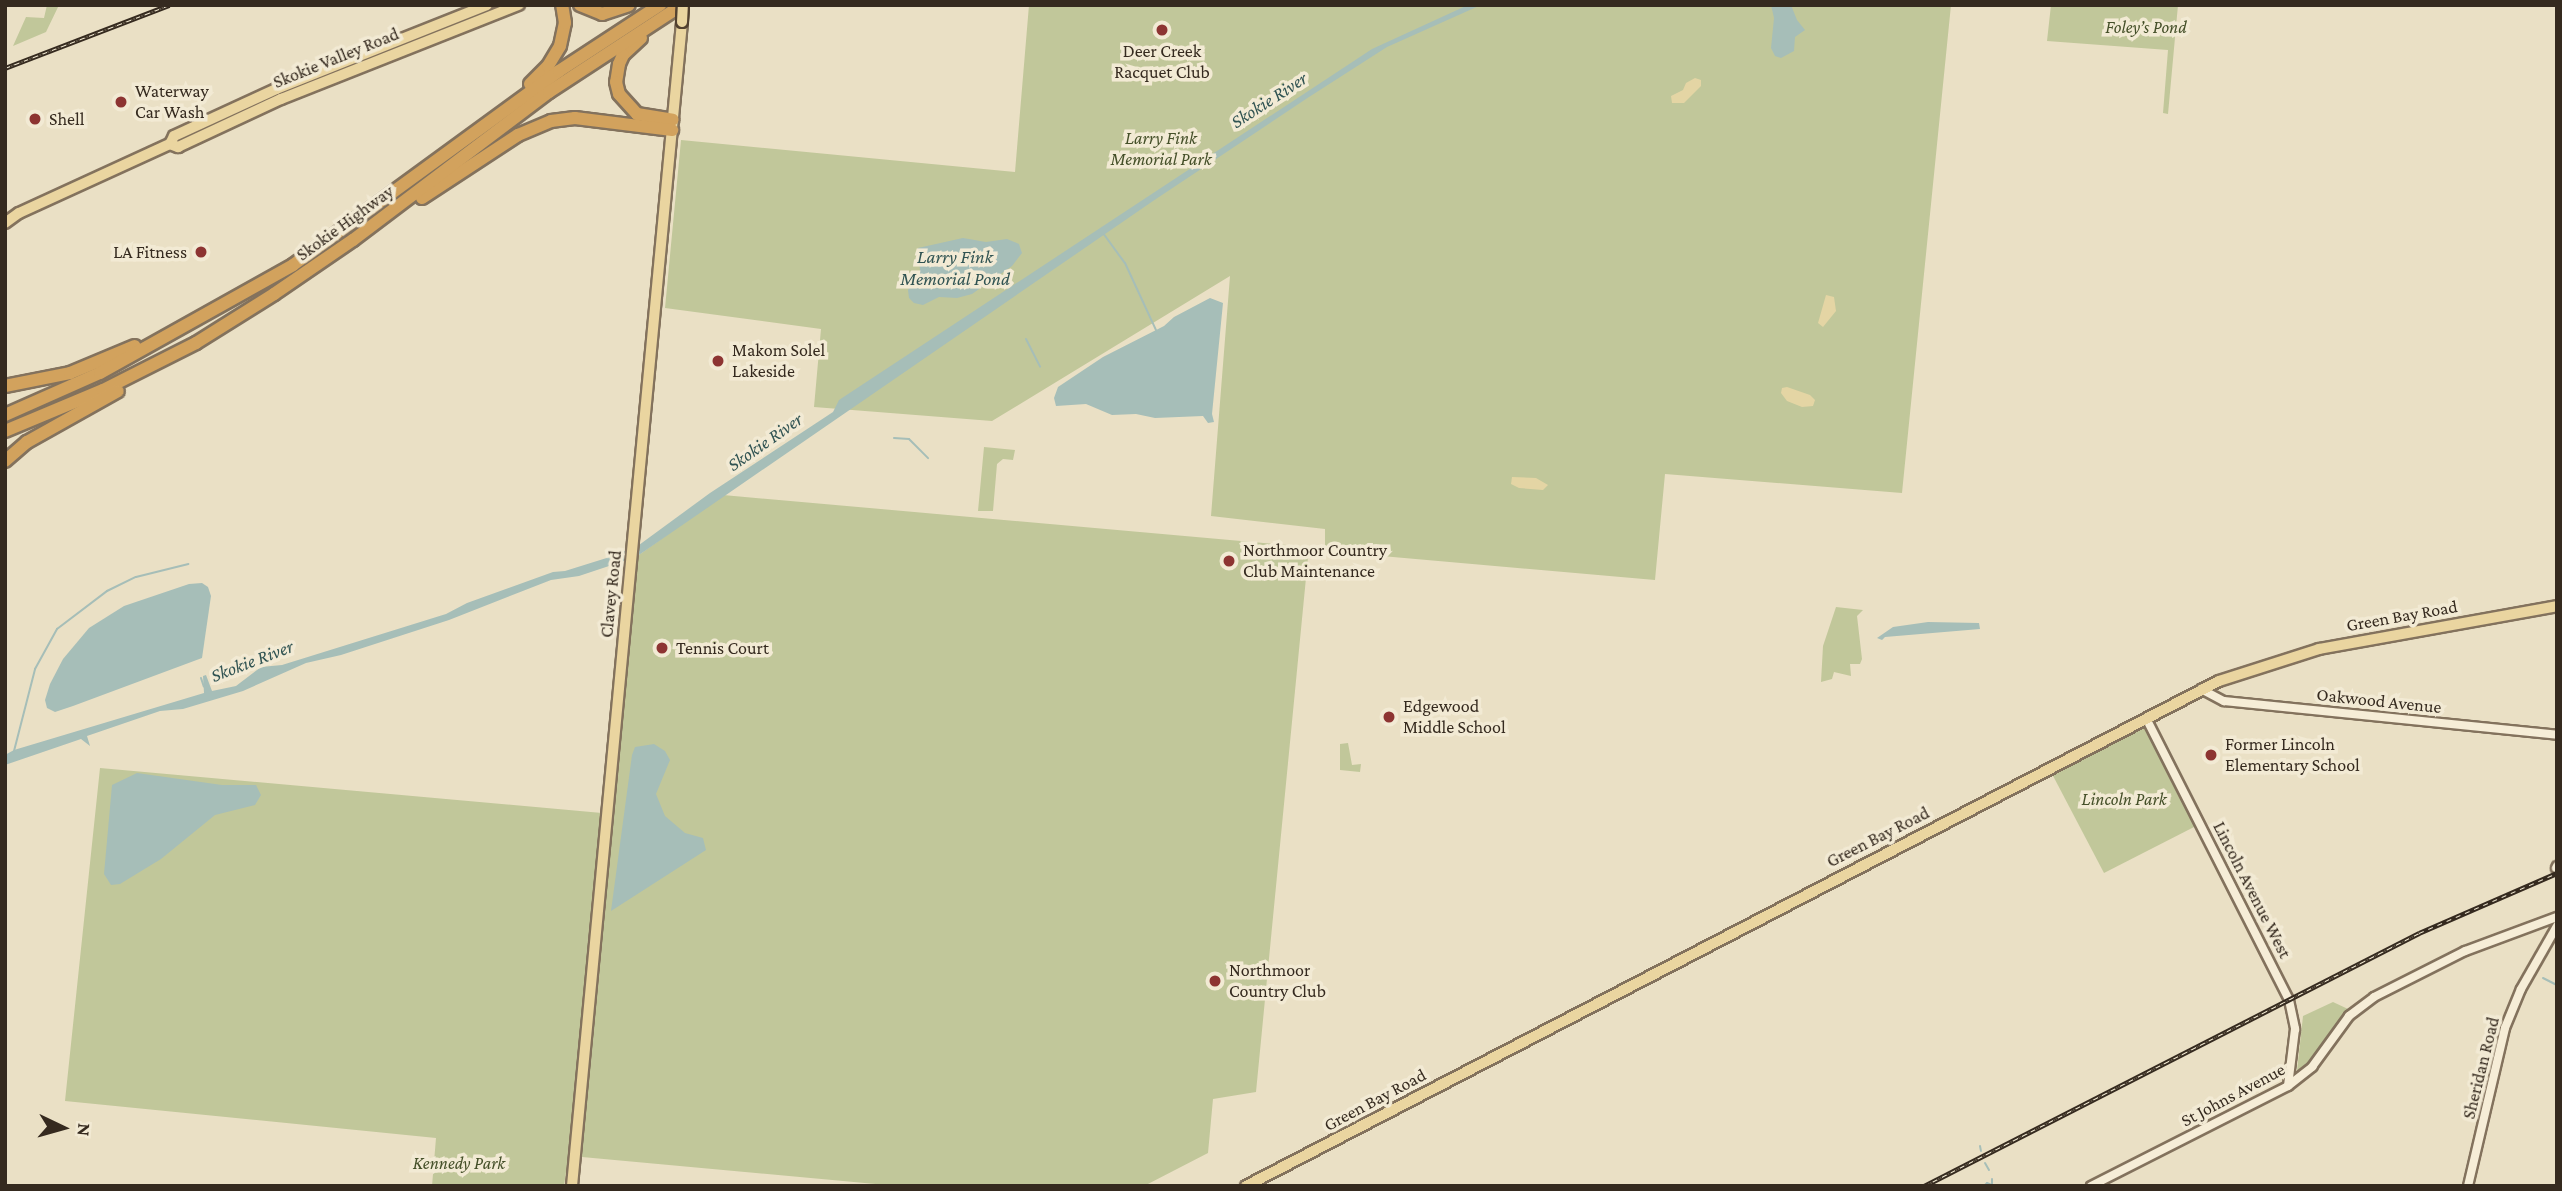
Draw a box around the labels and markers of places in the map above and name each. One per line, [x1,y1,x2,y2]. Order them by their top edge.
marker: Deer Creek Racquet Club [1154,22,1170,38]
place label: Deer Creek Racquet Club [1114,41,1210,84]
place label: Waterway Car Wash [135,81,209,124]
marker: Waterway Car Wash [113,94,129,110]
place label: Shell [49,108,84,130]
marker: Shell [27,111,43,127]
place label: LA Fitness [113,241,187,263]
marker: LA Fitness [193,244,209,260]
place label: Makom Solel Lakeside [732,340,825,382]
marker: Makom Solel Lakeside [710,353,726,369]
place label: Northmoor Country Club Maintenance [1243,540,1387,582]
marker: Northmoor Country Club Maintenance [1221,553,1237,569]
place label: Tennis Court [676,637,769,659]
marker: Tennis Court [654,640,670,656]
place label: Edgewood Middle School [1403,696,1506,738]
marker: Edgewood Middle School [1381,709,1397,725]
place label: Former Lincoln Elementary School [2225,734,2360,776]
marker: Former Lincoln Elementary School [2203,747,2219,763]
place label: Northmoor Country Club [1229,960,1326,1002]
marker: Northmoor Country Club [1207,973,1223,989]

